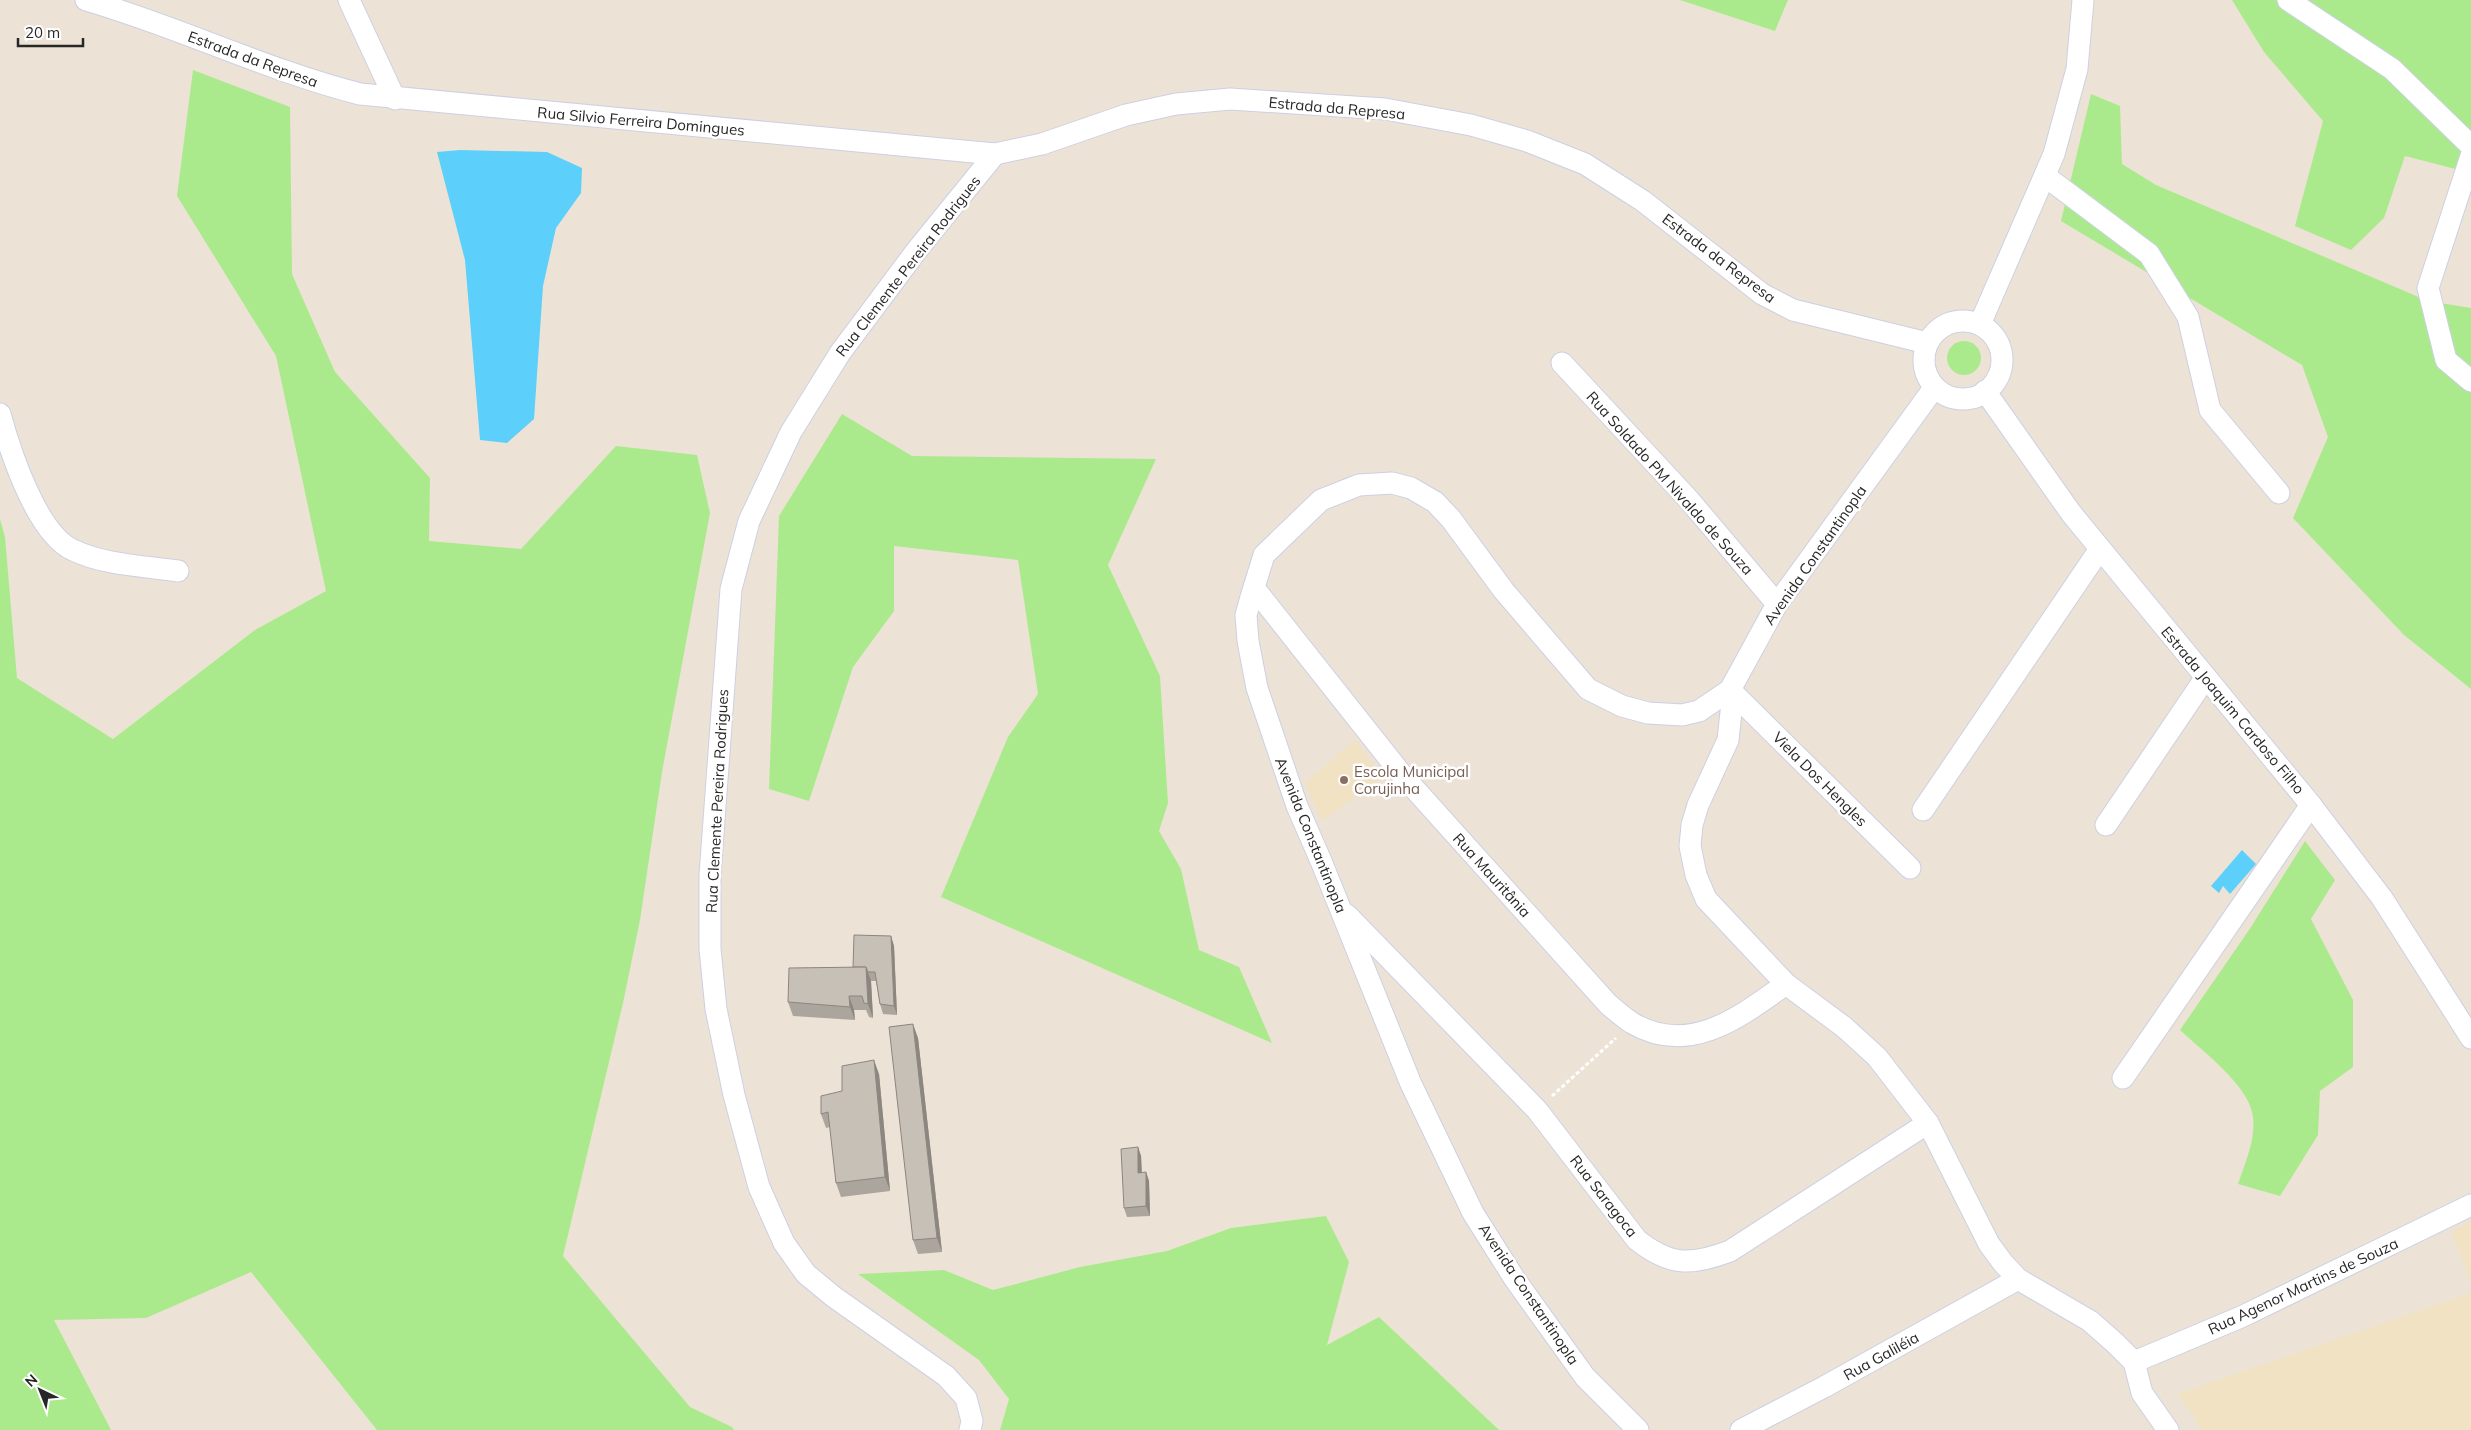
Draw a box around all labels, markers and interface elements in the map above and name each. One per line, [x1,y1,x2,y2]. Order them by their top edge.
scale bar [18,15,82,47]
text: 20 m [25,23,60,42]
street label: Estrada da Represa [185,27,321,91]
street label: Estrada da Represa [1268,93,1406,123]
street label: Rua Silvio Ferreira Domingues [536,102,746,140]
street label: Rua Clemente Pereira Rodrigues [831,172,985,360]
street label: Estrada da Represa [1659,209,1779,307]
street label: Rua Soldado PM Nivaldo de Souza [1582,387,1758,579]
street label: Avenida Constantinopla [1760,481,1870,629]
street label: Estrada Joaquim Cardoso Filho [2157,622,2309,798]
street label: Rua Clemente Pereira Rodrigues [702,688,732,914]
street label: Viela Dos Hengles [1769,728,1871,830]
street label: Avenida Constantinopla [1271,754,1351,916]
place label: Escola Municipal Corujinha [1354,762,1469,798]
marker: Escola Municipal Corujinha [1338,774,1350,786]
street label: Rua Mauritânia [1449,829,1535,921]
street label: Rua Saragoca [1566,1151,1642,1241]
street label: Avenida Constantinopla [1475,1220,1583,1368]
street label: Rua Agenor Martins de Souza [2205,1233,2401,1339]
street label: Rua Galiléia [1840,1327,1922,1385]
north arrow [15,1365,65,1415]
text: N [21,1370,41,1391]

